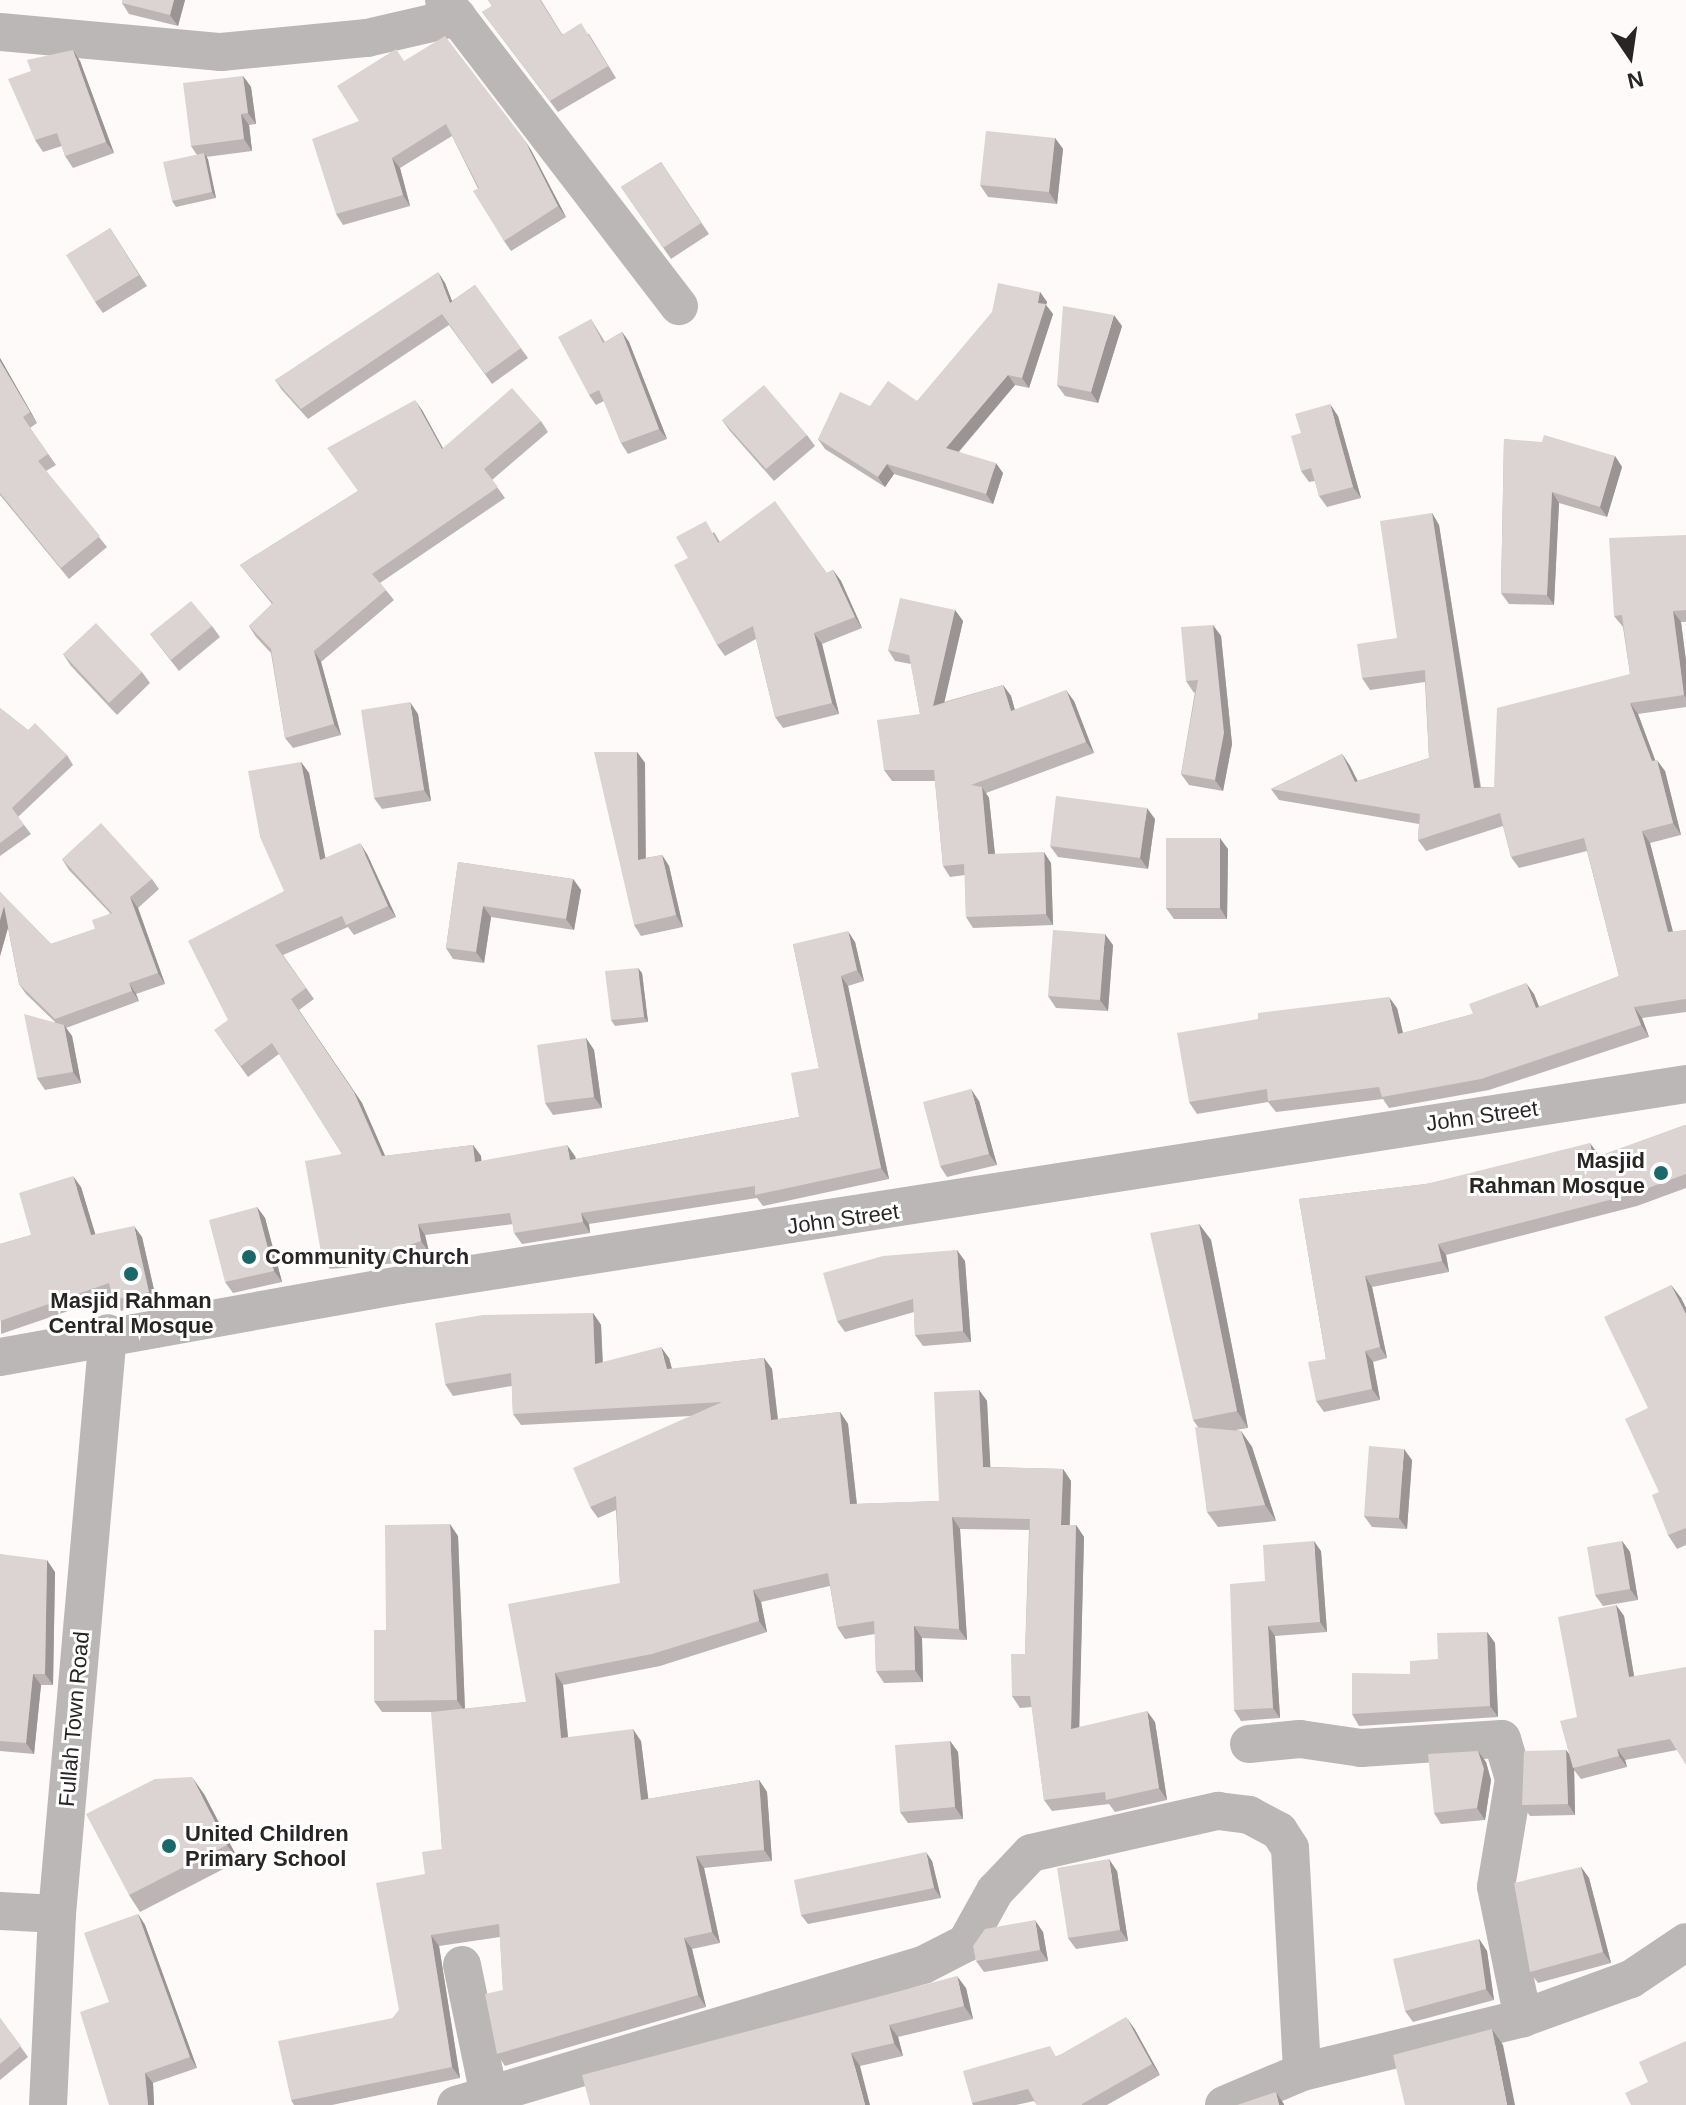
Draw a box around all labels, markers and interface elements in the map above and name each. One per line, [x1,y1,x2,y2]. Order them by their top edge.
north arrow [1590,16,1670,96]
text: N [1625,66,1646,94]
street label: John Street [1424,1095,1540,1137]
place label: Masjid Rahman Mosque [1469,1147,1645,1198]
marker: Masjid Rahman Mosque [1652,1164,1670,1182]
street label: John Street [785,1198,901,1240]
place label: Community Church [265,1244,469,1270]
marker: Community Church [240,1248,258,1266]
marker: Masjid Rahman Central Mosque [122,1265,140,1283]
place label: Masjid Rahman Central Mosque [48,1287,214,1338]
street label: Fullah Town Road [53,1630,95,1808]
place label: United Children Primary School [185,1820,349,1872]
marker: United Children Primary School [160,1837,178,1855]

